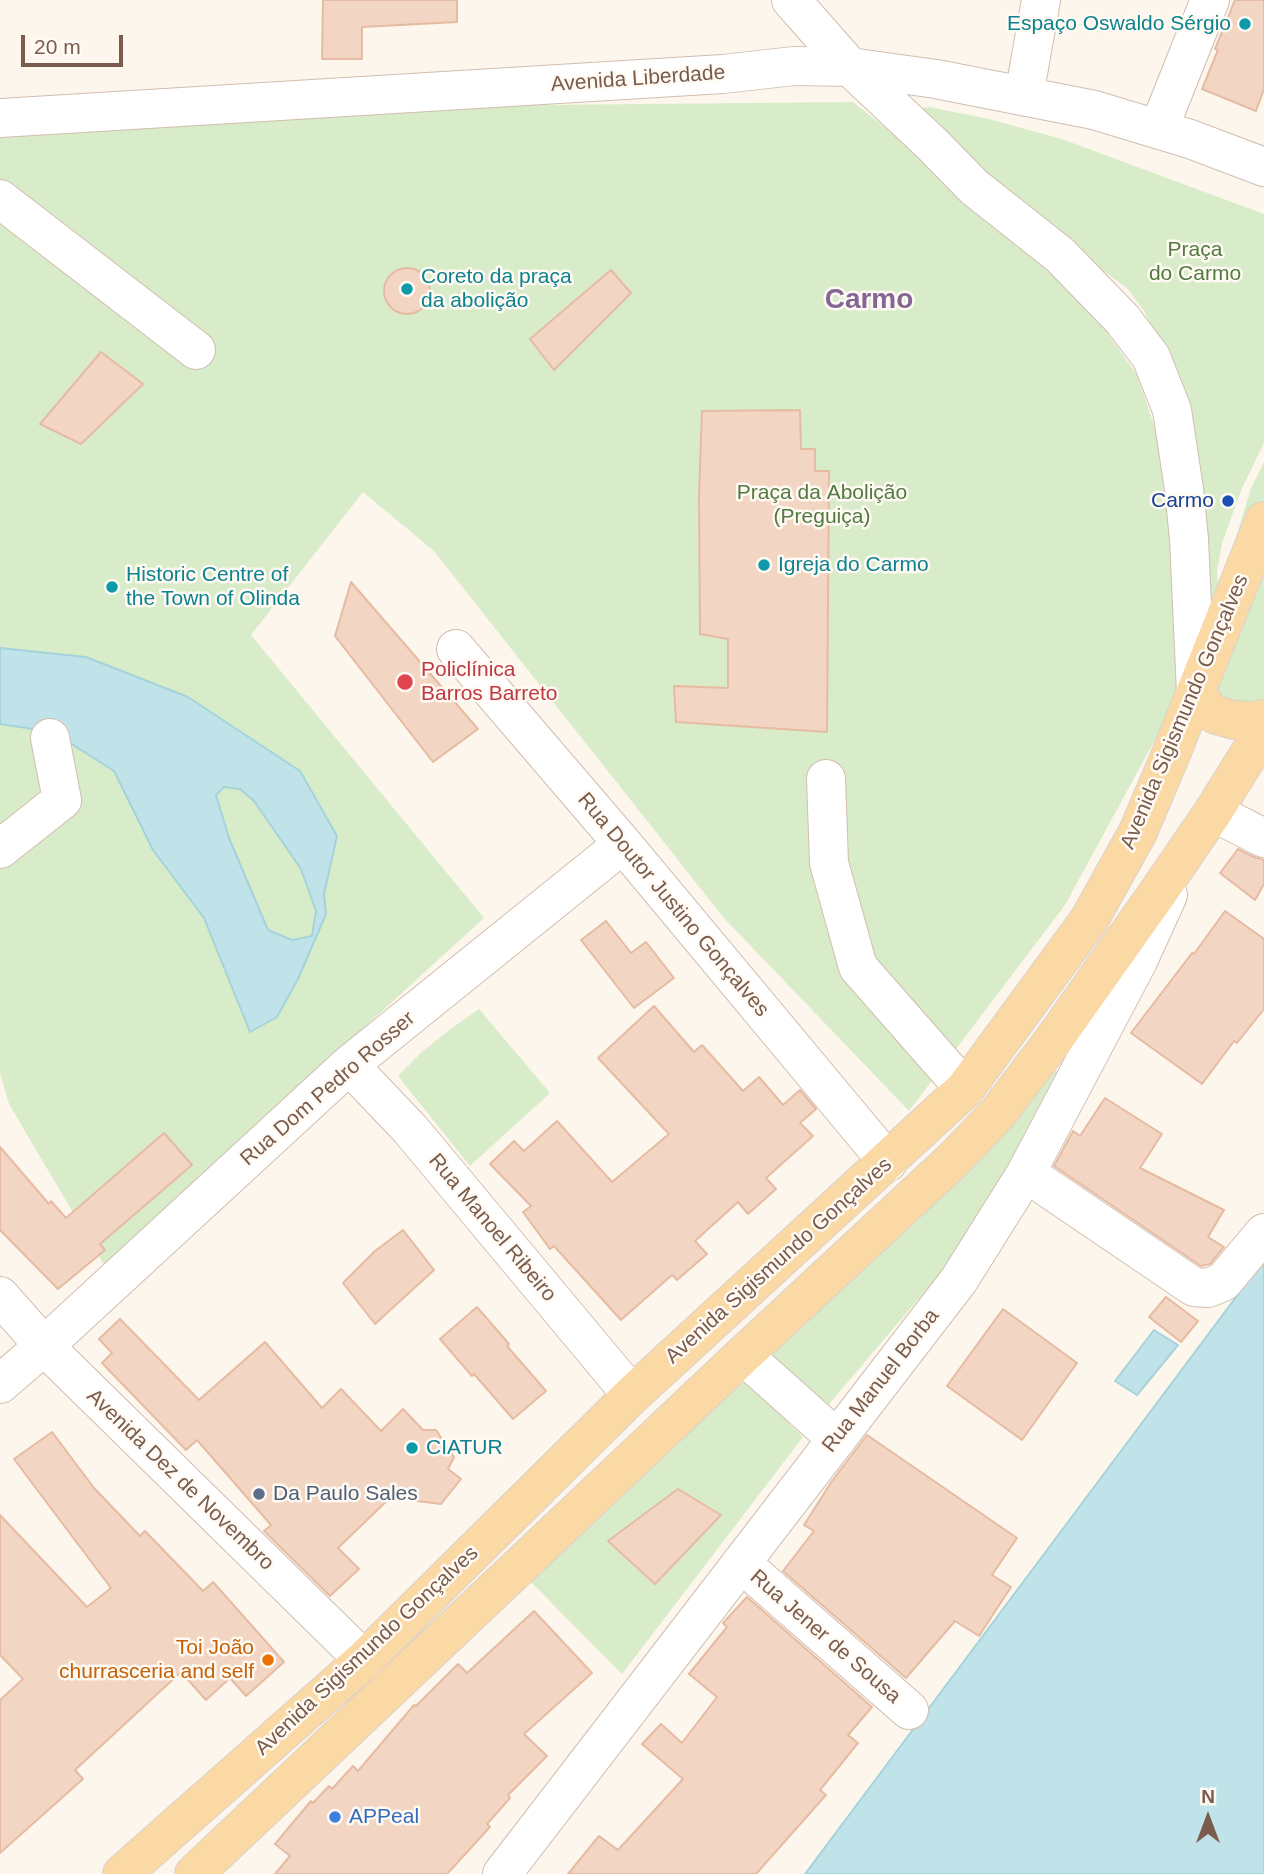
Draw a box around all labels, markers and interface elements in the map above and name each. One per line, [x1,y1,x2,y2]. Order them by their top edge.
place label: Espaço Oswaldo Sérgio [1007,11,1231,37]
marker: Espaço Oswaldo Sérgio [1237,16,1253,32]
scale bar [24,21,126,65]
text: 20 m [34,35,81,58]
street label: Avenida Liberdade [550,60,726,98]
park label: Praça do Carmo [1149,237,1241,287]
place label: Coreto da praça da abolição [421,264,572,314]
marker: Coreto da praça da abolição [399,281,415,297]
district label: Carmo [825,283,913,317]
park label: Praça da Abolição (Preguiça) [737,480,907,530]
place label: Carmo [1151,488,1214,514]
marker: Carmo [1220,493,1236,509]
place label: Igreja do Carmo [778,552,929,578]
marker: Igreja do Carmo [756,557,772,573]
place label: Historic Centre of the Town of Olinda [126,562,300,612]
street label: Avenida Sigismundo Gonçalves [1116,571,1254,853]
marker: Historic Centre of the Town of Olinda [104,579,120,595]
place label: Policlínica Barros Barreto [421,657,558,707]
marker: Policlínica Barros Barreto [395,672,415,692]
street label: Rua Doutor Justino Gonçalves [572,788,774,1022]
street label: Rua Dom Pedro Rosser [236,1006,420,1172]
street label: Rua Manoel Ribeiro [423,1149,561,1307]
street label: Avenida Sigismundo Gonçalves [661,1153,897,1369]
street label: Rua Manuel Borba [817,1304,945,1458]
street label: Avenida Dez de Novembro [81,1384,279,1576]
place label: CIATUR [426,1435,503,1461]
marker: CIATUR [404,1440,420,1456]
place label: Da Paulo Sales [273,1481,418,1507]
marker: Da Paulo Sales [251,1486,267,1502]
street label: Avenida Sigismundo Gonçalves [250,1541,484,1761]
street label: Rua Jener de Sousa [744,1565,906,1709]
place label: Toi João churrasceria and self [59,1635,254,1685]
marker: Toi João churrasceria and self [260,1652,276,1668]
north arrow [1173,1783,1243,1853]
text: N [1201,1786,1215,1807]
place label: APPeal [349,1804,419,1830]
marker: APPeal [327,1809,343,1825]

